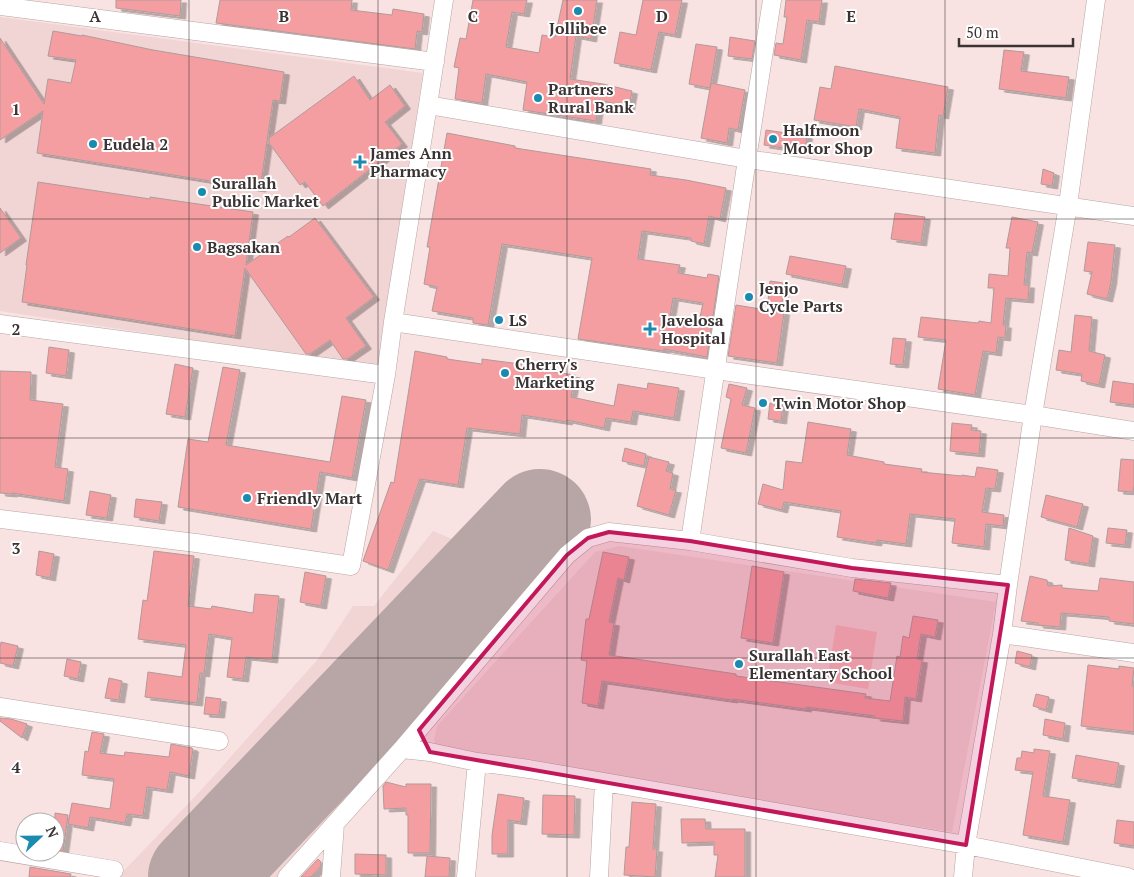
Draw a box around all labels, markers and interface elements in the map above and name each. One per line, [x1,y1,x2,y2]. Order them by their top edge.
text: A [89,5,101,27]
text: B [279,5,289,27]
text: C [468,5,478,27]
marker: Jollibee [572,5,584,17]
text: D [656,5,668,27]
text: E [846,5,856,27]
scale bar [959,15,1073,47]
place label: Jollibee [549,17,607,39]
text: 50 m [966,22,999,42]
place label: Partners Rural Bank [548,78,634,118]
marker: Partners Rural Bank [532,92,544,104]
text: 1 [11,98,21,120]
place label: Halfmoon Motor Shop [783,119,873,159]
place label: Eudela 2 [103,133,168,155]
marker: Halfmoon Motor Shop [767,133,779,145]
marker: Eudela 2 [87,138,99,150]
place label: James Ann Pharmacy [370,142,452,182]
marker: James Ann Pharmacy [354,156,366,168]
place label: Surallah Public Market [212,172,320,212]
marker: Surallah Public Market [196,186,208,198]
place label: Bagsakan [207,236,281,258]
marker: Bagsakan [191,241,203,253]
place label: Jenjo Cycle Parts [759,277,843,317]
marker: Jenjo Cycle Parts [743,291,755,303]
place label: LS [509,309,527,331]
place label: Javelosa Hospital [661,309,726,349]
marker: LS [493,314,505,326]
text: 2 [11,318,21,340]
marker: Javelosa Hospital [643,322,657,336]
place label: Cherry's Marketing [515,353,595,393]
marker: Cherry's Marketing [499,367,511,379]
place label: Twin Motor Shop [773,392,906,414]
marker: Twin Motor Shop [757,397,769,409]
place label: Friendly Mart [257,487,363,509]
marker: Friendly Mart [241,492,253,504]
text: 3 [11,537,21,559]
place label: Surallah East Elementary School [749,644,893,684]
marker: Surallah East Elementary School [733,658,745,670]
text: 4 [11,756,21,778]
north arrow [15,812,65,862]
text: N [42,823,63,841]

